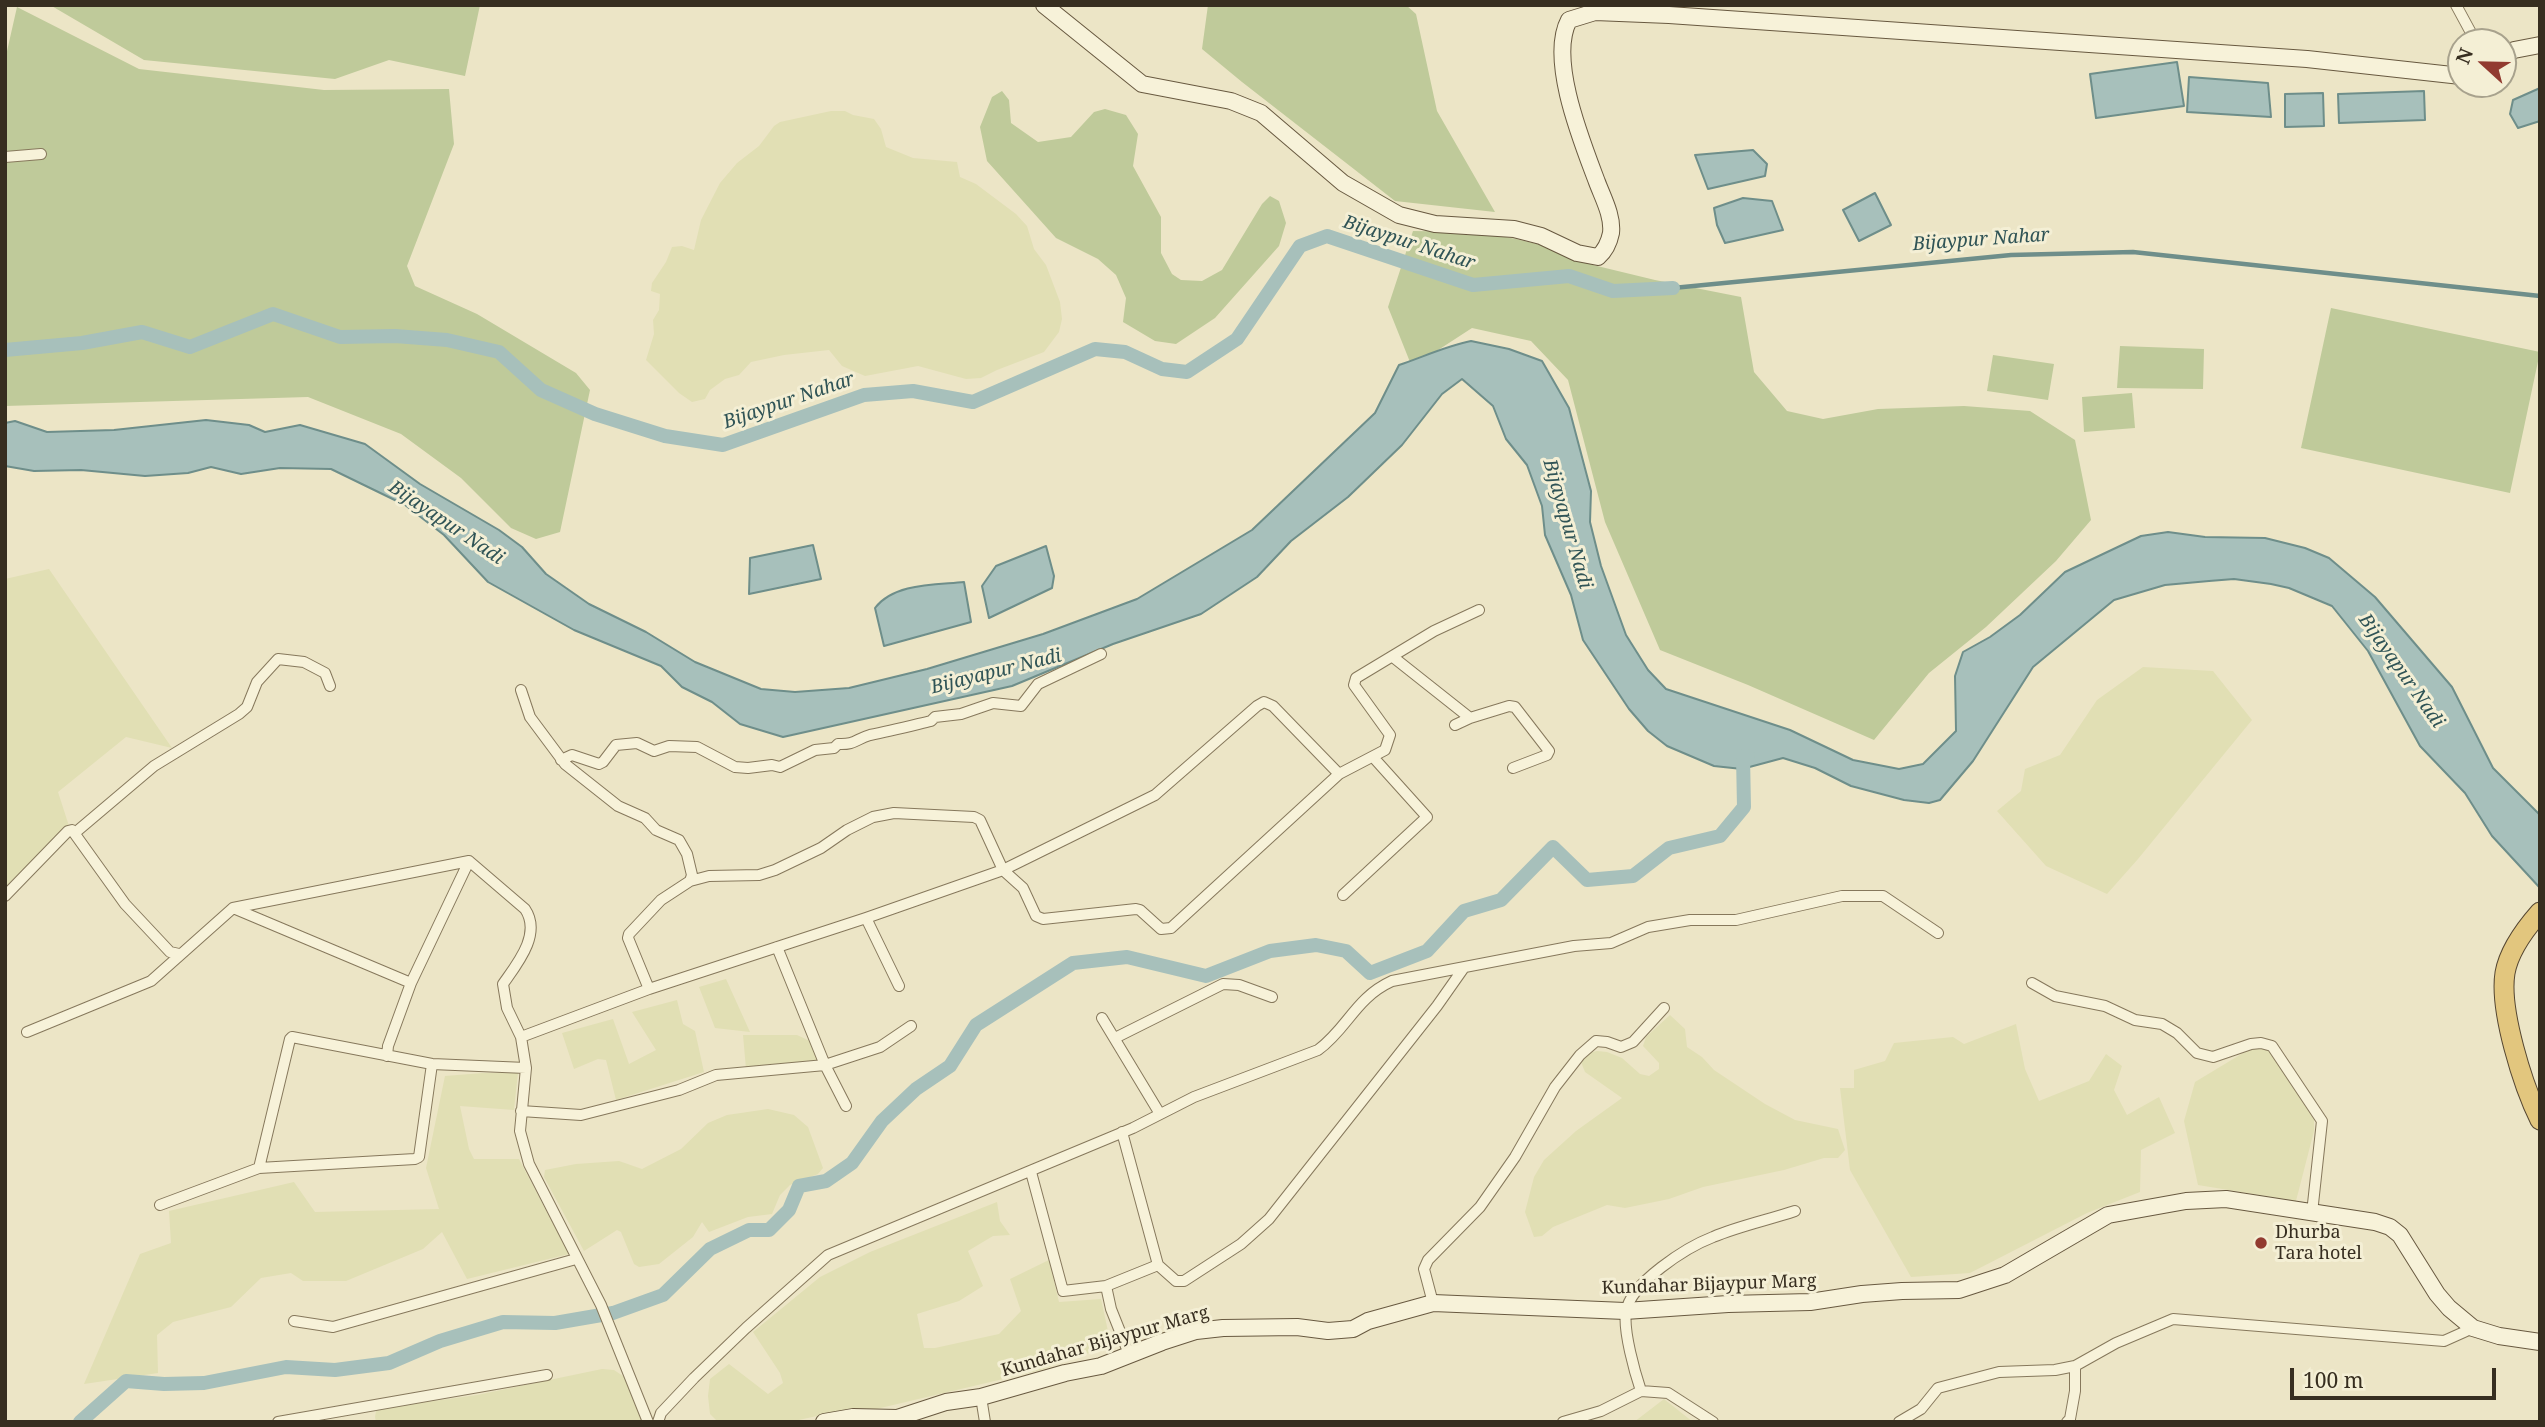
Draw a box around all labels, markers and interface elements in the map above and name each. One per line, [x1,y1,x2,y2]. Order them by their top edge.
north arrow [2447,28,2517,98]
text: N [2450,44,2479,68]
water label: Bijaypur Nahar [1340,211,1478,275]
water label: Bijaypur Nahar [1912,224,2050,256]
water label: Bijaypur Nahar [720,368,858,434]
water label: Bijayapur Nadi [1538,457,1596,591]
water label: Bijayapur Nadi [384,476,508,570]
water label: Bijayapur Nadi [2353,610,2449,732]
water label: Bijayapur Nadi [928,645,1064,699]
place label: Dhurba Tara hotel [2275,1222,2362,1264]
marker: Dhurba Tara hotel [2253,1235,2269,1251]
street label: Kundahar Bijaypur Marg [1601,1270,1817,1300]
street label: Kundahar Bijaypur Marg [999,1302,1211,1382]
scale bar [2293,1354,2500,1398]
text: 100 m [2303,1366,2364,1394]

